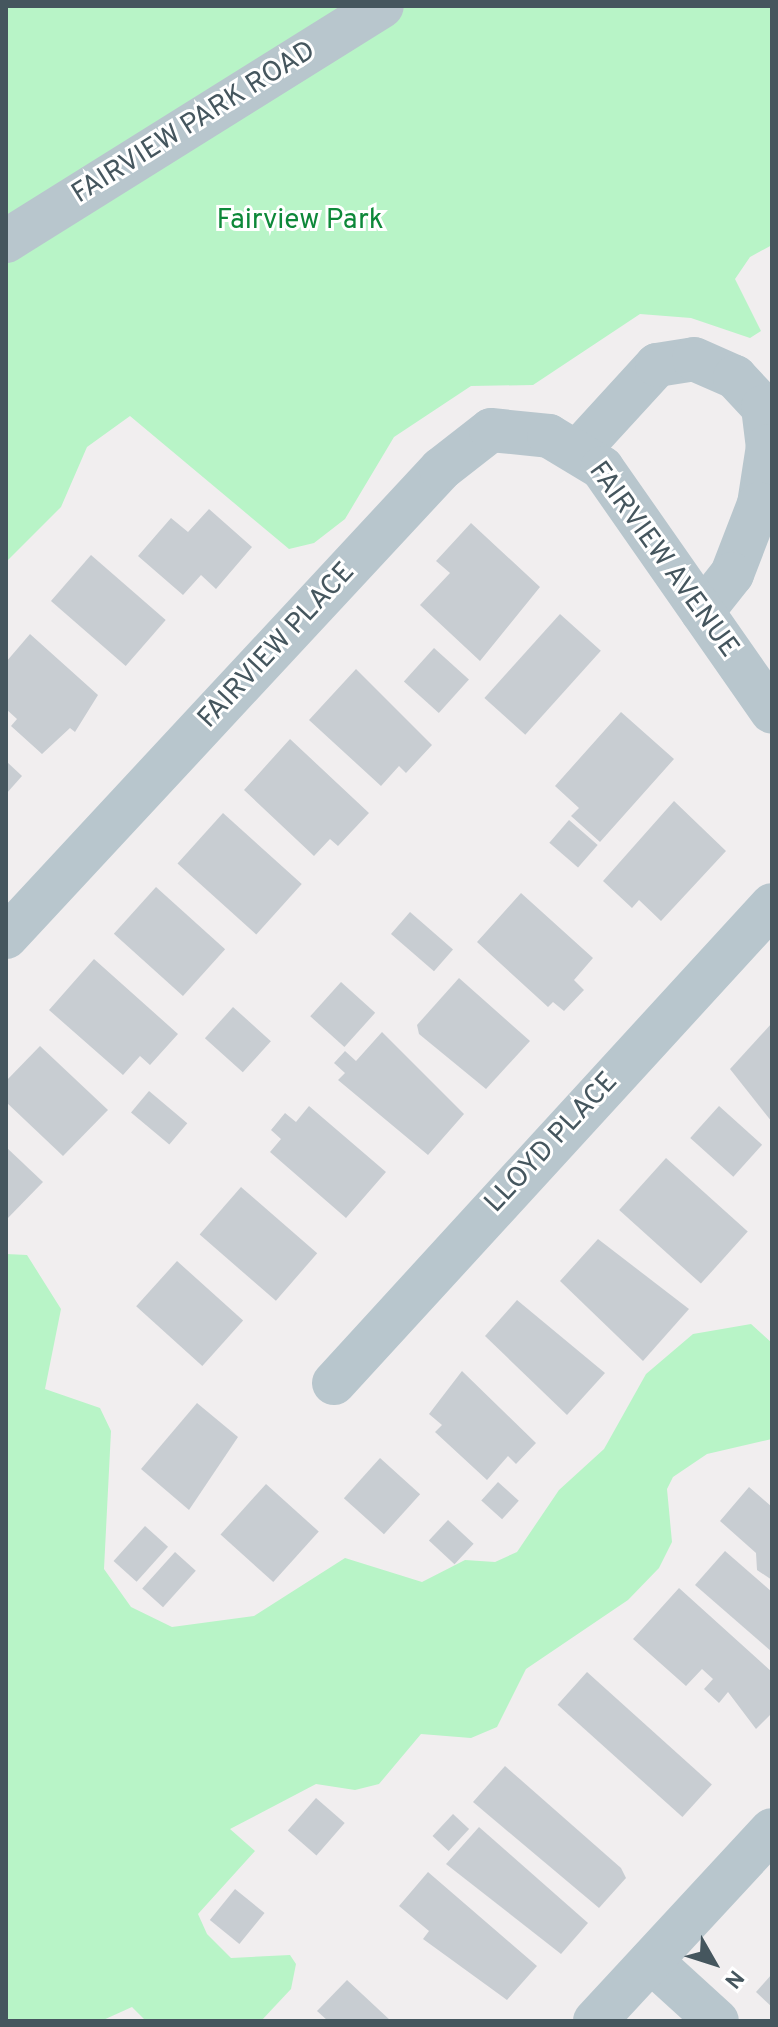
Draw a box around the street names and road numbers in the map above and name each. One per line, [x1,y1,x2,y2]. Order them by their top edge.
street label: FAIRVIEW PARK ROAD [66,34,322,212]
street label: FAIRVIEW AVENUE [580,455,746,665]
street label: FAIRVIEW PLACE [191,556,363,736]
street label: LLOYD PLACE [478,1066,626,1220]

